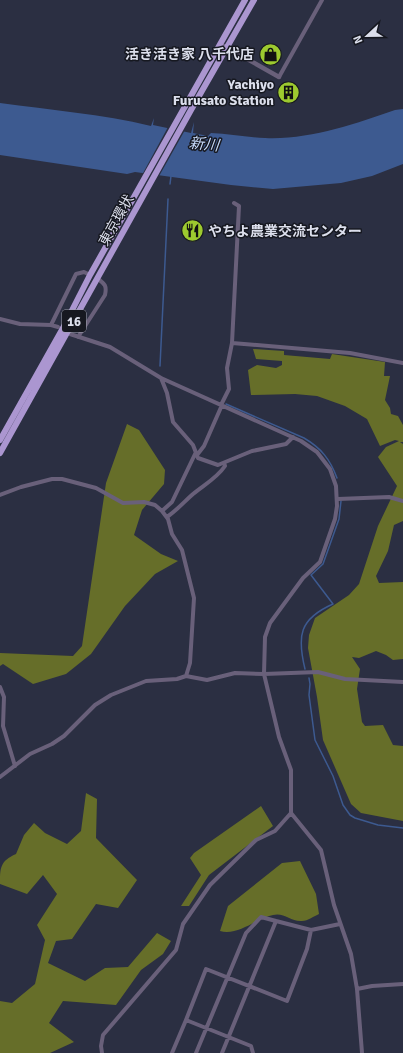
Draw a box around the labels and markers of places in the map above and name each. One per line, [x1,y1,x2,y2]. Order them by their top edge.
shop icon: 活き活き家 八千代店 [257,41,283,67]
place label: 活き活き家 八千代店 [125,46,254,63]
place label: Yachiyo Furusato Station [173,76,274,109]
building icon: Yachiyo Furusato Station [276,79,302,105]
restaurant icon: やちよ農業交流センター [180,218,206,244]
place label: やちよ農業交流センター [208,223,362,240]

